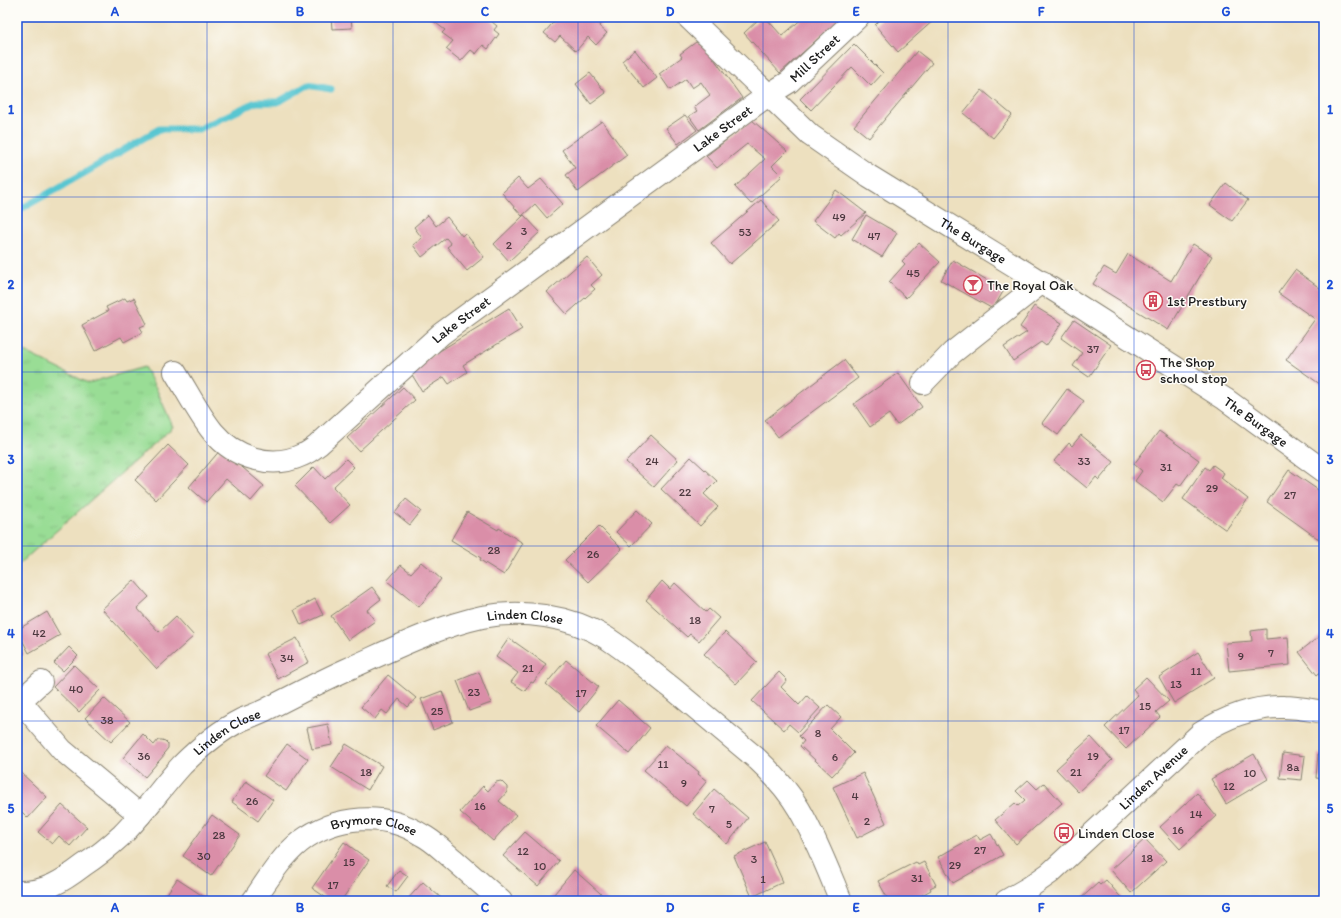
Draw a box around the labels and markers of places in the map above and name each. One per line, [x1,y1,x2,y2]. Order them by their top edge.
bar icon: The Royal Oak [962,274,984,296]
place label: The Royal Oak [987,277,1074,294]
building icon: 1st Prestbury [1142,290,1164,312]
place label: 1st Prestbury [1167,293,1247,310]
place label: The Shop school stop [1160,354,1227,387]
bus stop icon: The Shop school stop [1135,359,1157,381]
bus stop icon: Linden Close [1053,822,1075,844]
place label: Linden Close [1078,825,1155,842]

